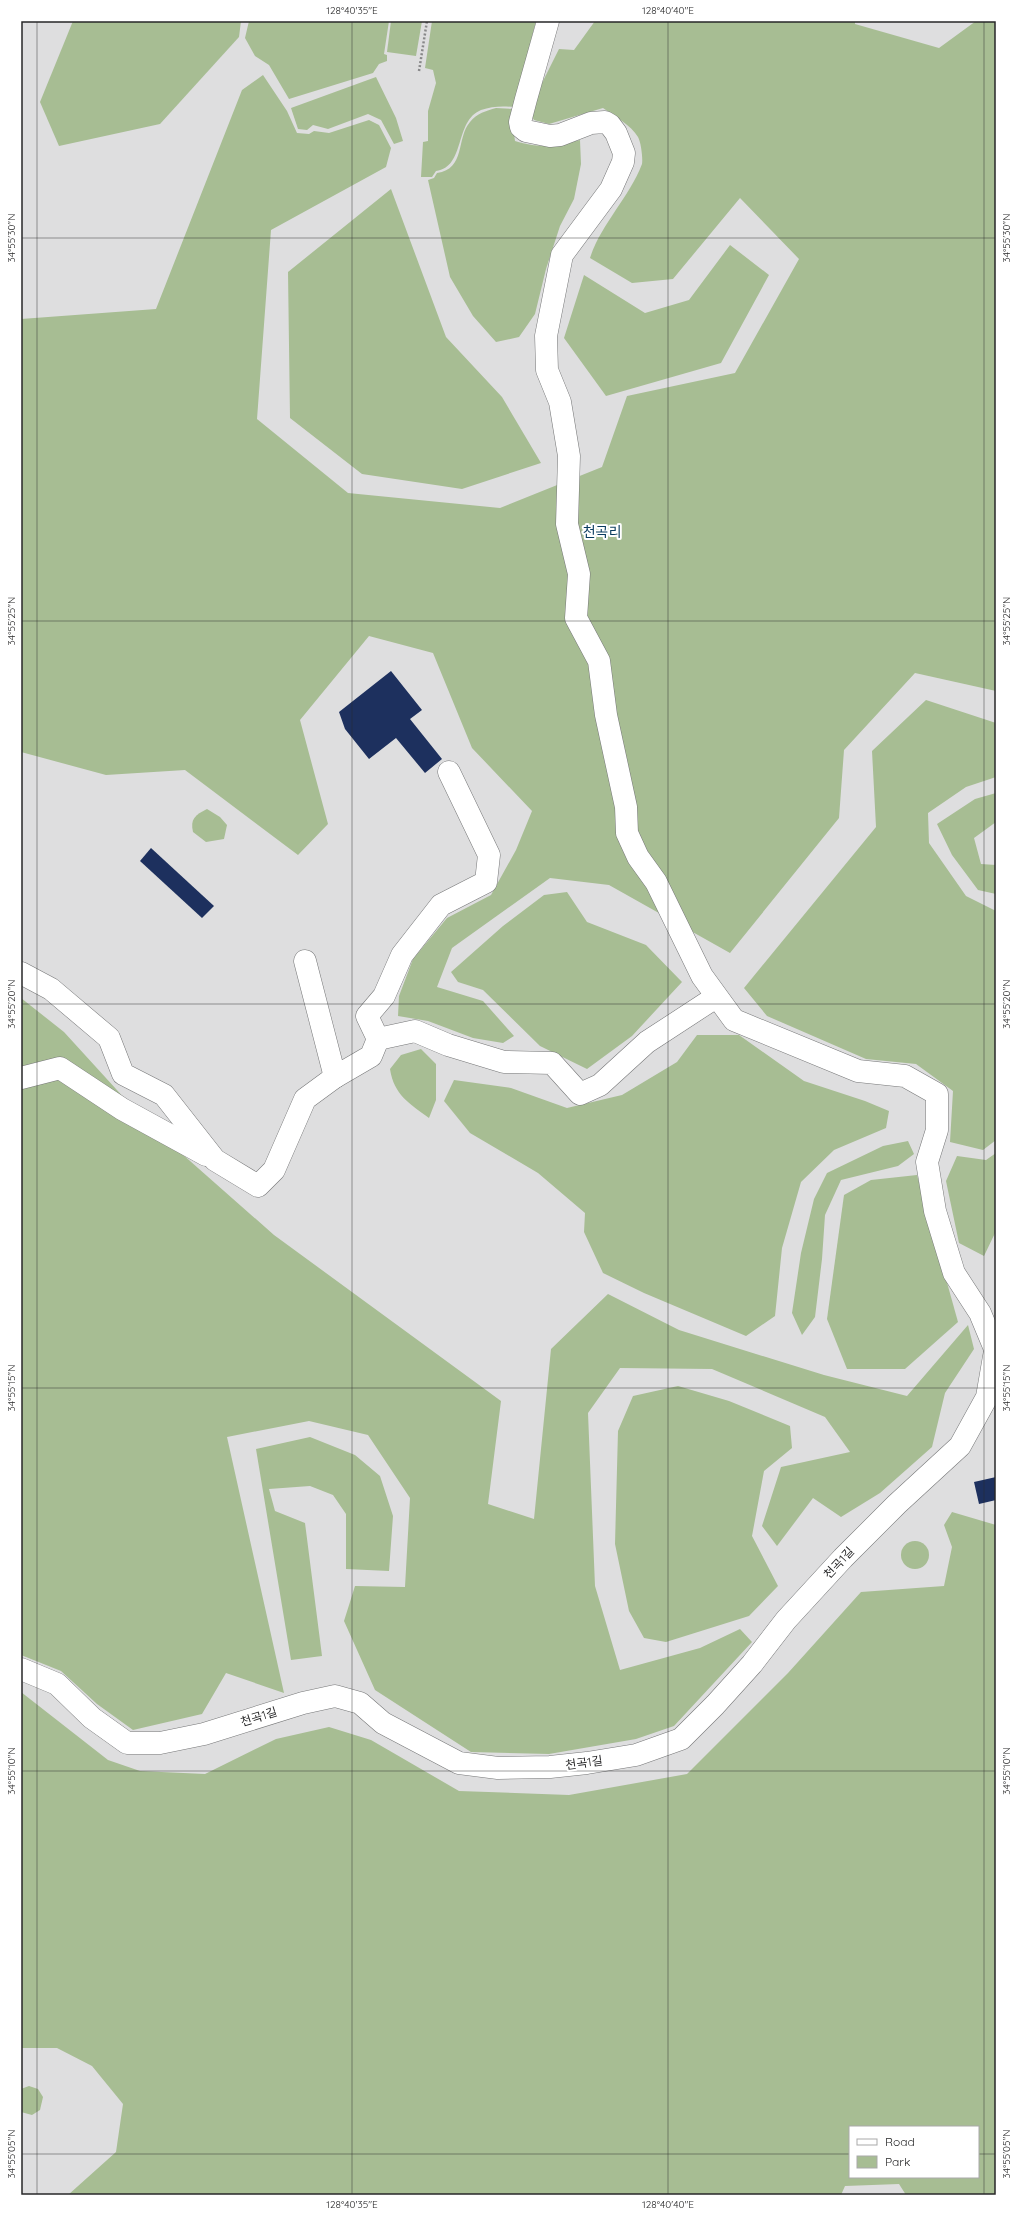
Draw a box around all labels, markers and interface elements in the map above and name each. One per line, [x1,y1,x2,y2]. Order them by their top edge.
text: 128°40'35"E [326,4,378,17]
text: 128°40'40"E [642,4,694,17]
text: 34°55'30"N [5,214,18,262]
text: 34°55'30"N [1000,214,1013,262]
district label: 천곡리 [583,523,621,541]
text: 34°55'25"N [5,597,18,645]
text: 34°55'25"N [1000,597,1013,645]
text: 34°55'20"N [5,979,18,1029]
text: 34°55'20"N [1000,979,1013,1029]
text: 34°55'15"N [5,1365,18,1411]
text: 34°55'15"N [1000,1365,1013,1411]
street label: 천곡1길 [820,1544,857,1582]
street label: 천곡1길 [239,1704,279,1729]
text: 34°55'10"N [5,1747,18,1795]
text: 34°55'10"N [1000,1747,1013,1795]
street label: 천곡1길 [564,1752,604,1773]
legend [849,2126,979,2178]
text: 34°55'05"N [5,2129,18,2179]
text: 34°55'05"N [1000,2129,1013,2179]
text: Road [885,2134,915,2149]
text: Park [885,2154,910,2169]
text: 128°40'35"E [326,2198,378,2211]
text: 128°40'40"E [642,2198,694,2211]

